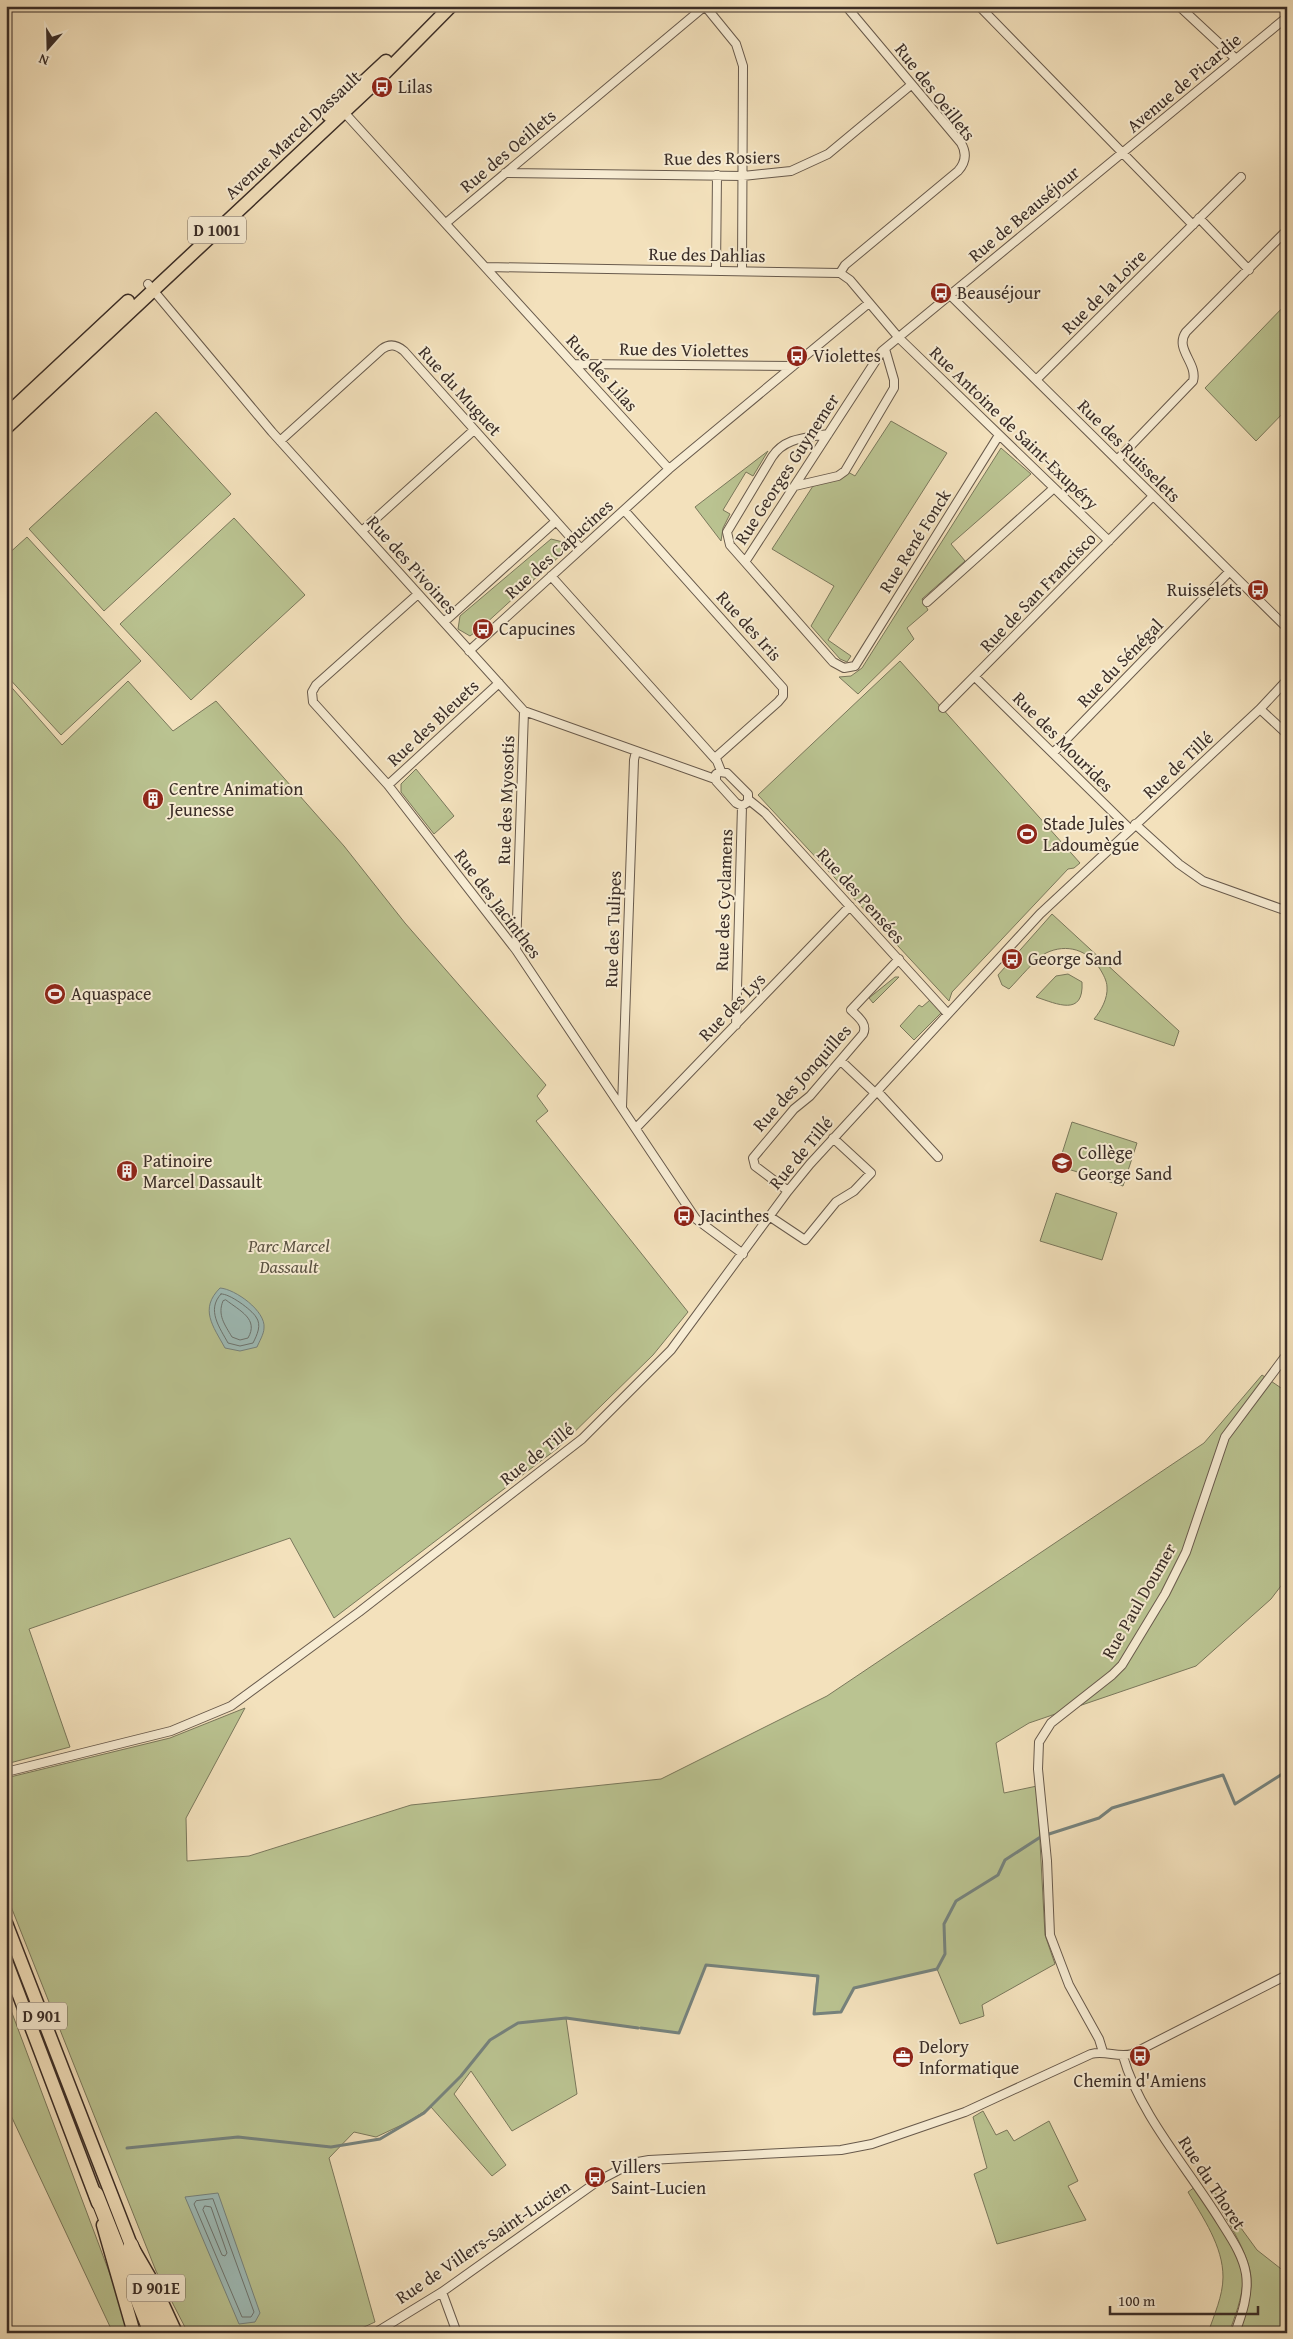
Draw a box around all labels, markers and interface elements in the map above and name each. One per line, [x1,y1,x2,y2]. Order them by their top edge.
north arrow [22,22,72,72]
street label: Avenue de Picardie [1120,26,1247,139]
street label: Rue des Oeillets [888,37,982,147]
text: N [35,49,51,71]
street label: Avenue Marcel Dassault [218,63,368,205]
place label: Lilas [398,73,433,100]
bus stop icon: Lilas [370,75,394,99]
street label: Rue des Oeillets [454,102,562,199]
street label: Rue des Rosiers [664,143,780,172]
street label: Rue de Beauséjour [962,158,1086,268]
road number: D 1001 [188,216,246,244]
street label: Rue des Dahlias [648,240,766,269]
street label: Rue de la Loire [1055,243,1152,340]
place label: Beauséjour [957,279,1041,306]
bus stop icon: Beauséjour [929,281,953,305]
street label: Rue des Lilas [560,328,645,417]
street label: Rue des Violettes [619,335,749,364]
street label: Rue du Muguet [412,339,509,442]
street label: Rue Antoine de Saint-Exupéry [924,339,1105,516]
place label: Violettes [813,342,881,369]
bus stop icon: Violettes [785,344,809,368]
street label: Rue Georges Guynemer [728,387,846,550]
street label: Rue des Ruisselets [1072,393,1187,508]
street label: Rue René Fonck [872,483,958,598]
street label: Rue des Capucines [498,492,619,605]
street label: Rue des Pivoines [361,509,464,620]
street label: Rue de San Francisco [973,525,1102,658]
place label: Ruisselets [1167,576,1242,603]
bus stop icon: Ruisselets [1246,578,1270,602]
street label: Rue des Iris [710,584,788,667]
street label: Rue du Sénégal [1070,612,1169,713]
place label: Capucines [499,615,575,642]
bus stop icon: Capucines [471,617,495,641]
street label: Rue des Bleuets [381,673,485,772]
street label: Rue des Mourides [1007,685,1120,798]
street label: Rue de Tillé [1136,725,1219,805]
street label: Rue des Myosotis [490,735,521,865]
place label: Centre Animation Jeunesse [167,775,303,823]
building icon: Centre Animation Jeunesse [141,787,165,811]
place label: Stade Jules Ladoumègue [1043,810,1139,858]
sports icon: Stade Jules Ladoumègue [1015,822,1039,846]
street label: Rue des Cyclamens [708,829,739,971]
street label: Rue des Pensées [811,842,912,950]
street label: Rue des Jacinthes [448,843,549,964]
street label: Rue des Tulipes [597,870,628,988]
place label: George Sand [1028,945,1122,972]
bus stop icon: George Sand [1000,947,1024,971]
street label: Rue des Lys [692,966,771,1047]
place label: Aquaspace [71,980,151,1007]
sports icon: Aquaspace [43,982,67,1006]
street label: Rue des Jonquilles [746,1018,857,1137]
street label: Rue de Tillé [762,1110,839,1195]
place label: Collège George Sand [1078,1139,1172,1187]
place label: Patinoire Marcel Dassault [143,1147,263,1195]
school or university icon: Collège George Sand [1050,1151,1074,1175]
building icon: Patinoire Marcel Dassault [115,1159,139,1183]
place label: Jacinthes [698,1202,769,1229]
bus stop icon: Jacinthes [672,1204,696,1228]
park label: Parc Marcel Dassault [247,1232,330,1280]
street label: Rue de Tillé [494,1416,580,1491]
street label: Rue Paul Doumer [1094,1537,1183,1664]
road number: D 901 [17,2002,67,2030]
place label: Delory Informatique [919,2033,1019,2081]
bus stop icon: Chemin d'Amiens [1128,2044,1152,2068]
office icon: Delory Informatique [891,2045,915,2069]
place label: Chemin d'Amiens [1074,2067,1206,2094]
street label: Rue du Thoret [1172,2130,1253,2236]
place label: Villers Saint-Lucien [611,2153,706,2201]
bus stop icon: Villers Saint-Lucien [583,2165,607,2189]
street label: Rue de Villers-Saint-Lucien [390,2173,576,2310]
road number: D 901E [127,2274,185,2302]
scale bar [1110,2284,1258,2316]
text: 100 m [1118,2290,1156,2311]

